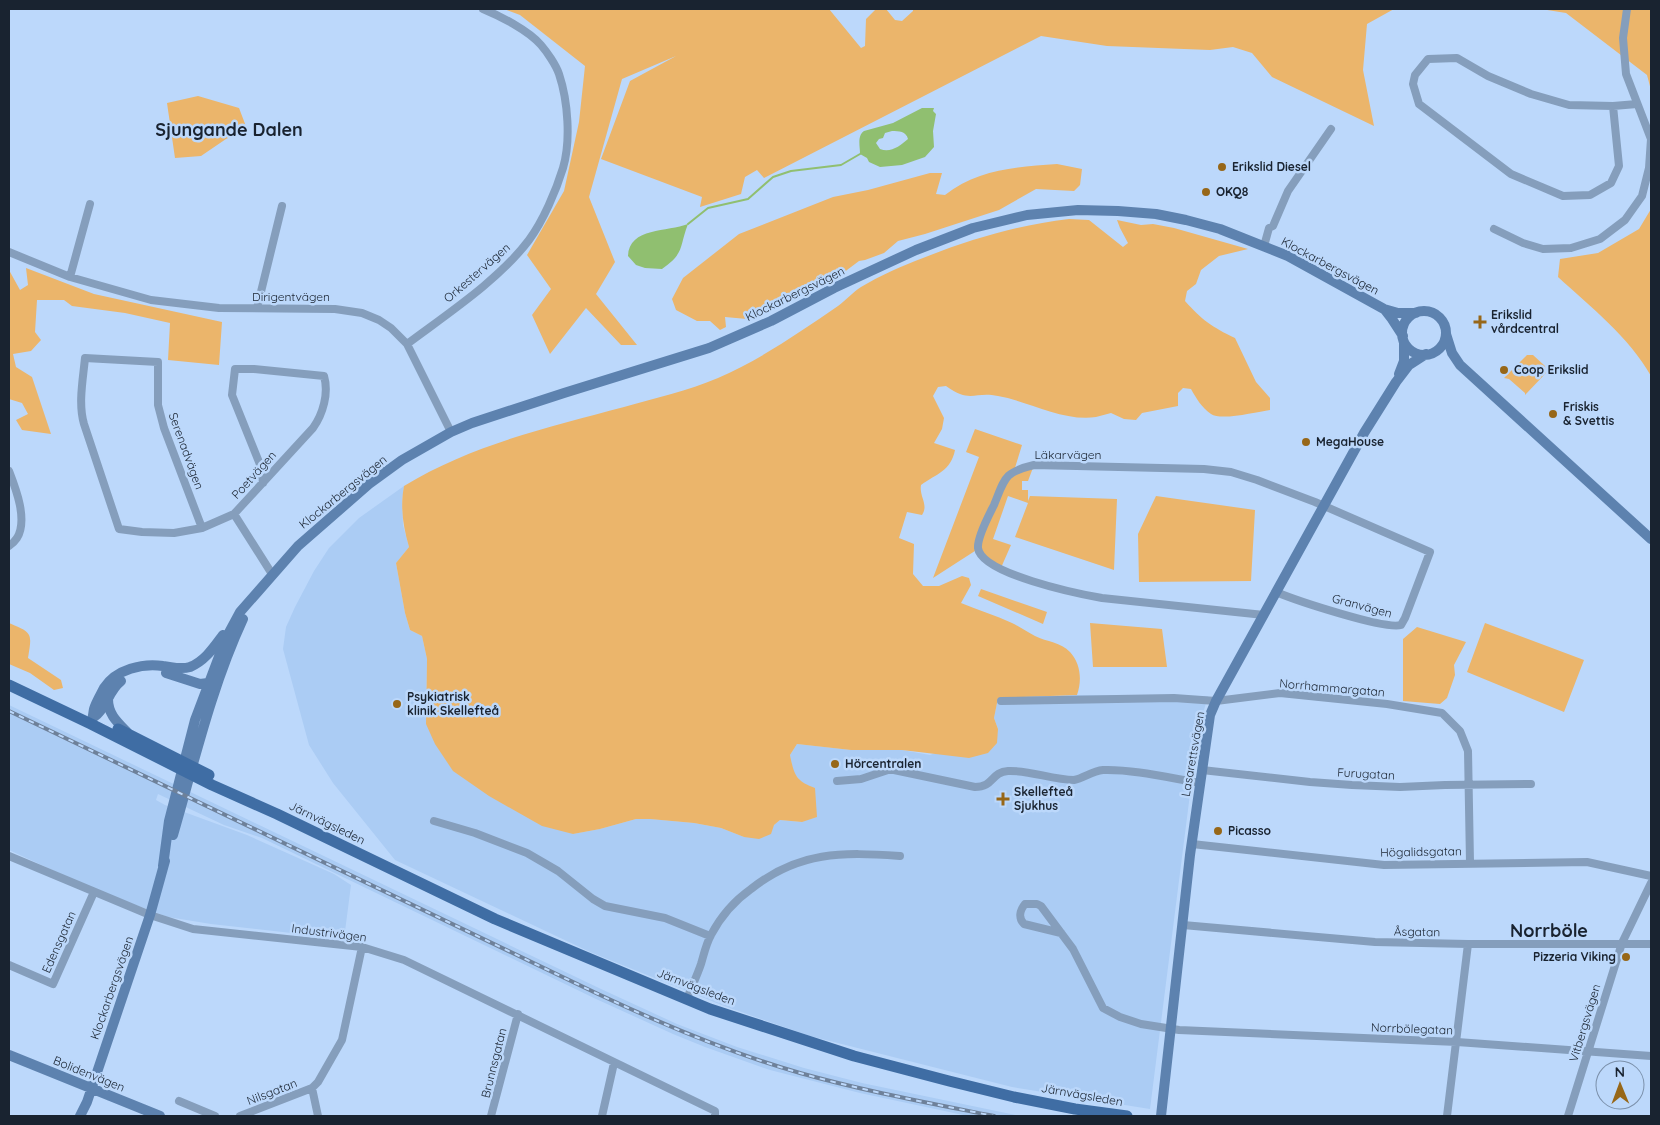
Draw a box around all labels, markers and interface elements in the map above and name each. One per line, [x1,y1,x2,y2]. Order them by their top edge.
district label: Sjungande Dalen [155,118,303,141]
place label: Erikslid Diesel [1232,159,1311,174]
marker: Erikslid Diesel [1216,161,1228,173]
place label: OKQ8 [1216,184,1249,199]
marker: OKQ8 [1200,186,1212,198]
street label: Klockarbergsvägen [1279,233,1382,298]
street label: Orkestervägen [440,240,513,305]
street label: Klockarbergsvägen [743,263,847,324]
street label: Dirigentvägen [252,289,330,304]
place label: Erikslid vårdcentral [1491,307,1559,336]
marker: Erikslid vårdcentral [1473,315,1487,329]
place label: Coop Erikslid [1514,362,1588,377]
marker: Coop Erikslid [1498,364,1510,376]
place label: Friskis & Svettis [1563,399,1614,428]
marker: Friskis & Svettis [1547,408,1559,420]
street label: Serenadvägen [166,410,207,491]
place label: MegaHouse [1316,434,1384,449]
marker: MegaHouse [1300,436,1312,448]
street label: Poetvägen [228,447,279,502]
street label: Läkarvägen [1034,447,1102,462]
street label: Klockarbergsvägen [296,452,390,532]
street label: Granvägen [1330,590,1394,621]
street label: Norrhammargatan [1279,675,1385,700]
place label: Psykiatrisk klinik Skellefteå [407,689,499,718]
marker: Psykiatrisk klinik Skellefteå [391,698,403,710]
street label: Lasarettsvägen [1178,710,1207,798]
place label: Hörcentralen [845,756,921,771]
marker: Hörcentralen [829,758,841,770]
street label: Furugatan [1337,764,1395,783]
place label: Skellefteå Sjukhus [1014,784,1073,813]
marker: Skellefteå Sjukhus [996,792,1010,806]
street label: Järnvägsleden [287,798,368,847]
place label: Picasso [1228,823,1271,838]
marker: Picasso [1212,825,1224,837]
street label: Högalidsgatan [1380,843,1462,860]
street label: Edensgatan [38,908,79,975]
district label: Norrböle [1510,919,1588,942]
street label: Industrivägen [291,920,368,945]
street label: Åsgatan [1394,924,1440,939]
street label: Klockarbergsvägen [87,934,136,1042]
place label: Pizzeria Viking [1533,949,1616,964]
marker: Pizzeria Viking [1620,951,1632,963]
street label: Järnvägsleden [655,965,737,1008]
street label: Vitbergsvägen [1566,982,1603,1064]
street label: Norrbölegatan [1371,1020,1453,1037]
street label: Brunnsgatan [478,1026,509,1100]
street label: Bolidenvägen [51,1052,127,1095]
north arrow [1595,1060,1645,1110]
text: N [1614,1063,1625,1081]
street label: Nilsgatan [245,1075,299,1108]
street label: Järnvägsleden [1040,1080,1124,1109]

